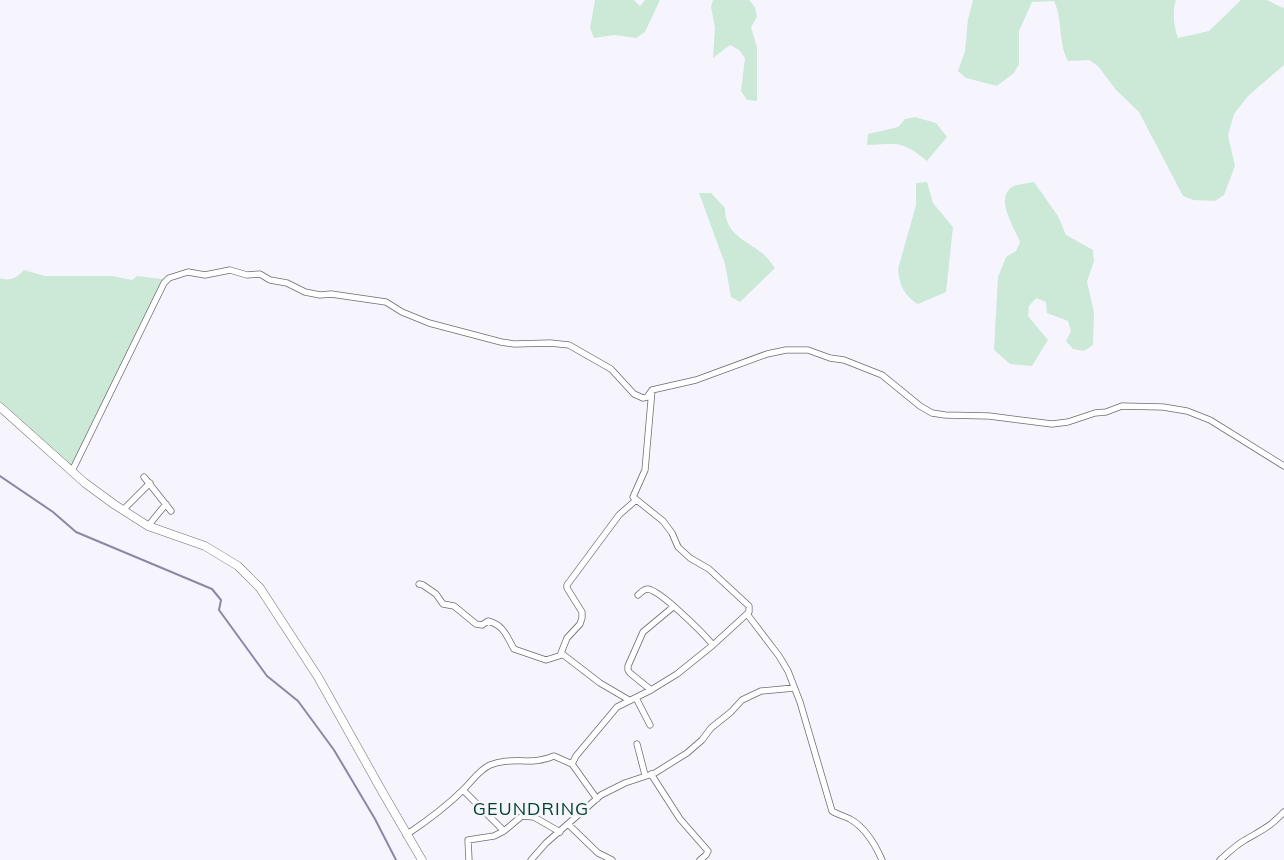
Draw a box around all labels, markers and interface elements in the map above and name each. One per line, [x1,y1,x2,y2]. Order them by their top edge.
district label: GEUNDRING [473,797,589,820]

